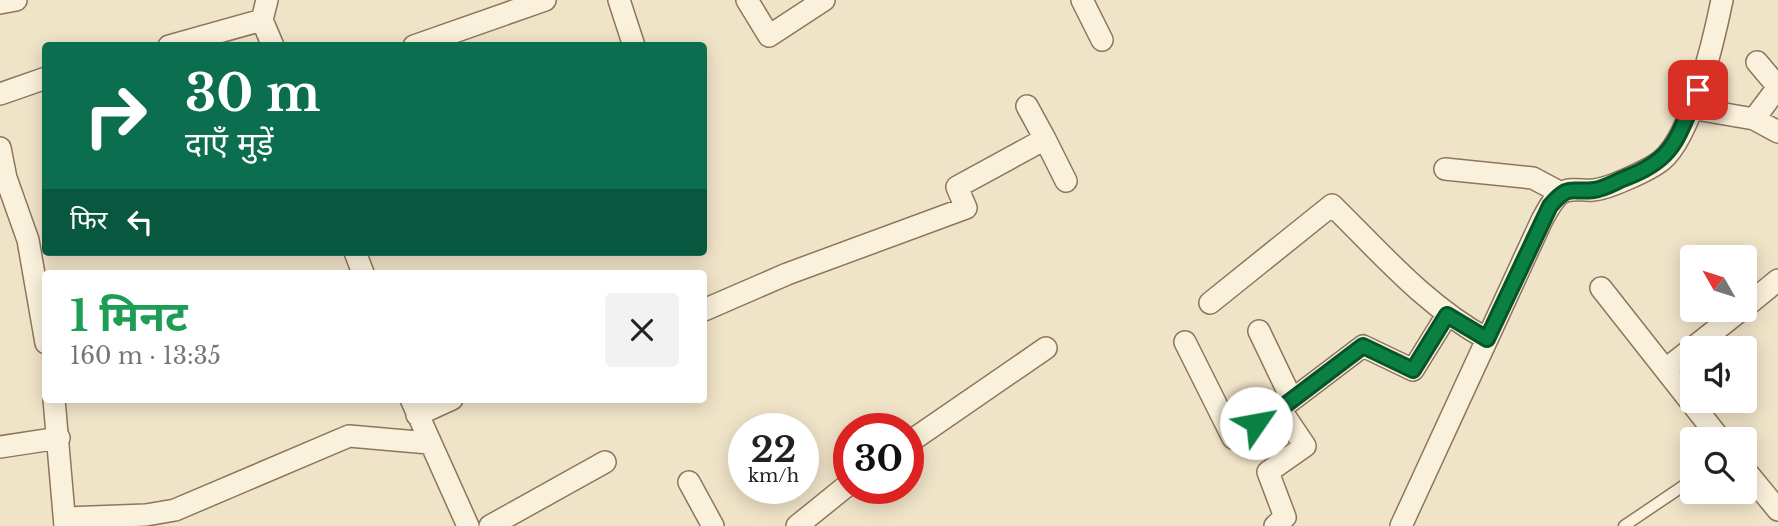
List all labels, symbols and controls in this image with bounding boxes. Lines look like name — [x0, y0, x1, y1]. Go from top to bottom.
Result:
pin — [1668, 60, 1728, 120]
text: 30 m — [185, 63, 320, 124]
icon: right — [70, 70, 161, 161]
icon: arrive — [1679, 71, 1717, 109]
text: दाएँ मुड़ें — [185, 124, 273, 164]
icon: left — [121, 203, 159, 241]
text: फिर — [70, 204, 107, 236]
north arrow — [1680, 245, 1757, 322]
map controls — [1680, 245, 1757, 504]
text: 1 मिनट — [70, 290, 188, 342]
button: close — [605, 293, 679, 367]
button: sound — [1680, 336, 1757, 413]
text: 160 m · 13:35 — [70, 342, 221, 370]
position arrow — [1219, 386, 1293, 460]
speed limit sign: 30 — [833, 413, 924, 504]
button: search — [1680, 427, 1757, 504]
text: 22 — [751, 428, 796, 471]
text: km/h — [748, 465, 799, 487]

